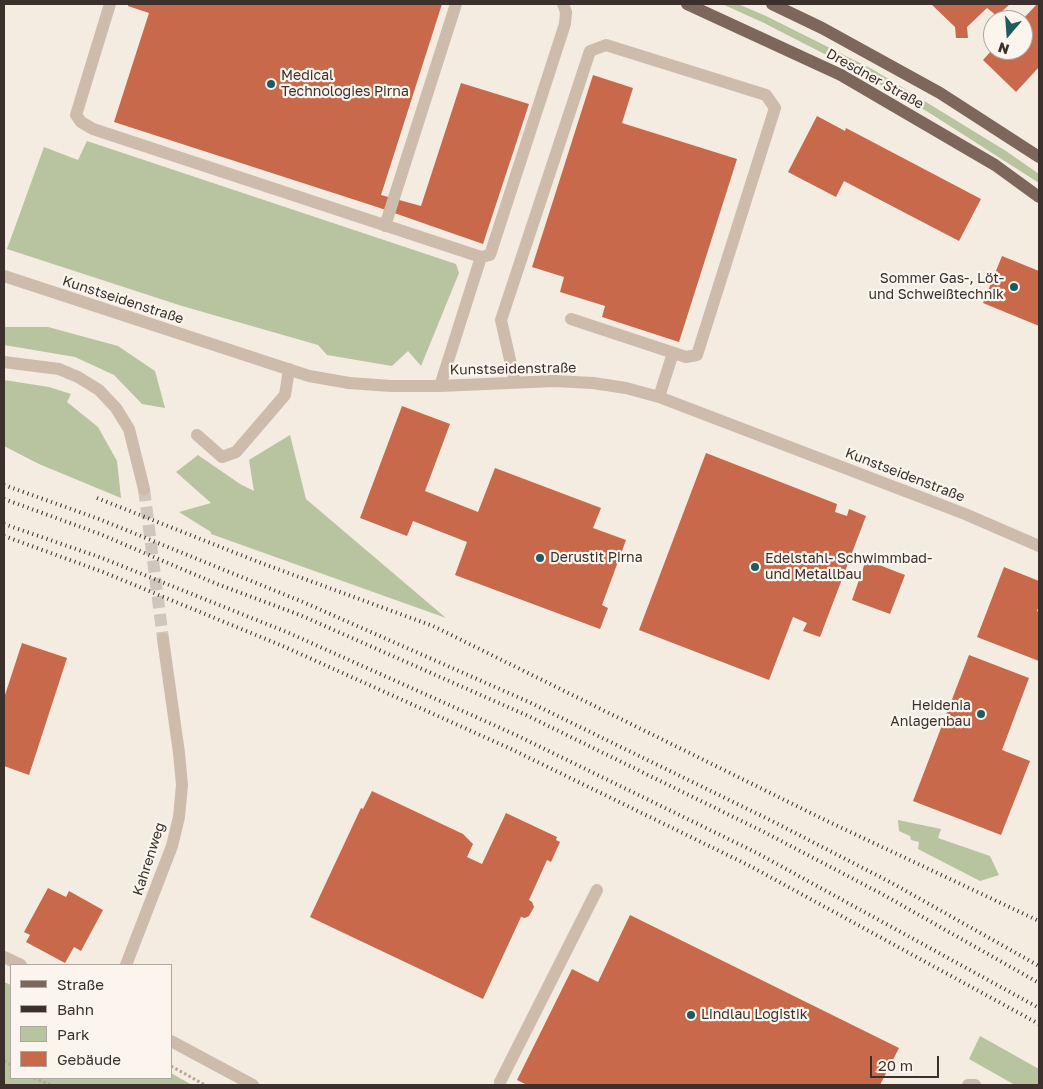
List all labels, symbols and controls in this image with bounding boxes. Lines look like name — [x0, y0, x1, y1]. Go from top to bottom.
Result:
north arrow — [983, 10, 1033, 60]
text: N — [996, 39, 1011, 59]
street label: Dresdner Straße — [823, 45, 927, 113]
place label: Medical Technologies Pirna — [281, 68, 409, 100]
marker: Medical Technologies Pirna — [265, 78, 277, 90]
place label: Sommer Gas-, Löt- und Schweißtechnik — [868, 271, 1004, 304]
street label: Kunstseidenstraße — [60, 272, 186, 328]
marker: Sommer Gas-, Löt- und Schweißtechnik — [1008, 281, 1020, 293]
street label: Kunstseidenstraße — [450, 359, 576, 379]
street label: Kunstseidenstraße — [843, 444, 967, 506]
place label: Derustit Pirna — [550, 550, 643, 566]
place label: Edelstahl- Schwimmbad- und Metallbau — [765, 551, 932, 584]
marker: Derustit Pirna — [534, 552, 546, 564]
marker: Edelstahl- Schwimmbad- und Metallbau — [749, 561, 761, 573]
place label: Heidenia Anlagenbau — [890, 698, 971, 730]
marker: Heidenia Anlagenbau — [975, 708, 987, 720]
street label: Kahrenweg — [129, 820, 169, 898]
legend — [10, 964, 172, 1079]
text: Straße — [57, 975, 104, 993]
text: Bahn — [57, 1000, 94, 1018]
place label: Lindlau Logistik — [701, 1007, 808, 1023]
marker: Lindlau Logistik — [685, 1009, 697, 1021]
text: Park — [57, 1025, 89, 1043]
scale bar — [873, 1046, 942, 1078]
text: Gebäude — [57, 1050, 121, 1068]
text: 20 m — [878, 1056, 913, 1074]

